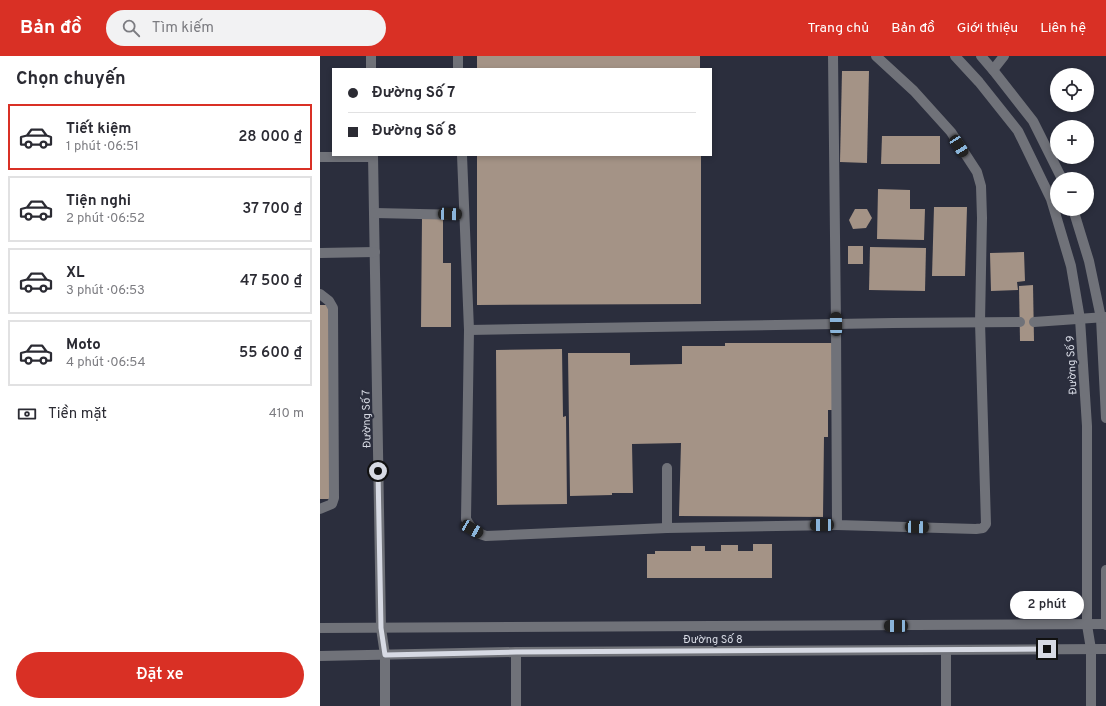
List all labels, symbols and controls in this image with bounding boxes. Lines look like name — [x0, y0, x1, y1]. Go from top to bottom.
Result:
search box — [106, 10, 386, 46]
text: Bản đồ — [20, 16, 82, 40]
icon: search — [120, 17, 142, 39]
text: Tìm kiếm — [152, 19, 214, 38]
text: Trang chủ — [807, 20, 869, 37]
text: Bản đồ — [891, 20, 935, 37]
text: Giới thiệu — [957, 20, 1018, 37]
text: Liên hệ — [1040, 20, 1086, 37]
text: Chọn chuyến — [16, 68, 126, 91]
map controls — [1050, 68, 1094, 216]
button: locate — [1050, 68, 1094, 112]
text: Đường Số 7 — [372, 84, 455, 103]
icon: car — [18, 119, 54, 155]
text: Tiết kiệm — [66, 120, 131, 139]
button: + — [1050, 120, 1094, 164]
text: Đường Số 8 — [372, 122, 457, 141]
text: 28 000 ₫ — [238, 128, 302, 147]
car — [947, 133, 971, 159]
text: 1 phút · 06:51 — [66, 139, 139, 155]
button: − — [1050, 172, 1094, 216]
icon: car — [18, 191, 54, 227]
text: Tiện nghi — [66, 192, 131, 211]
text: 37 700 ₫ — [242, 200, 302, 219]
car — [438, 208, 462, 220]
text: 2 phút · 06:52 — [66, 211, 145, 227]
icon: car — [18, 263, 54, 299]
text: XL — [66, 264, 84, 283]
text: 47 500 ₫ — [240, 272, 302, 291]
text: 3 phút · 06:53 — [66, 283, 145, 299]
car — [830, 312, 842, 336]
icon: car — [18, 335, 54, 371]
street label: Đường Số 9 — [1063, 335, 1081, 395]
text: Moto — [66, 336, 101, 355]
text: 55 600 ₫ — [239, 344, 302, 363]
text: 4 phút · 06:54 — [66, 355, 146, 371]
street label: Đường Số 7 — [359, 390, 375, 448]
icon: cash — [16, 403, 38, 425]
text: Tiền mặt — [48, 405, 107, 424]
text: 410 m — [269, 406, 304, 422]
route start — [369, 462, 387, 480]
car — [459, 518, 485, 540]
car — [810, 519, 834, 531]
car — [905, 521, 929, 533]
callout: 2 phút — [1010, 591, 1084, 619]
text: 2 phút — [1028, 597, 1066, 613]
car — [884, 620, 908, 632]
street label: Đường Số 8 — [683, 633, 743, 647]
route end — [1038, 640, 1056, 658]
button: Đặt xe — [16, 652, 304, 698]

